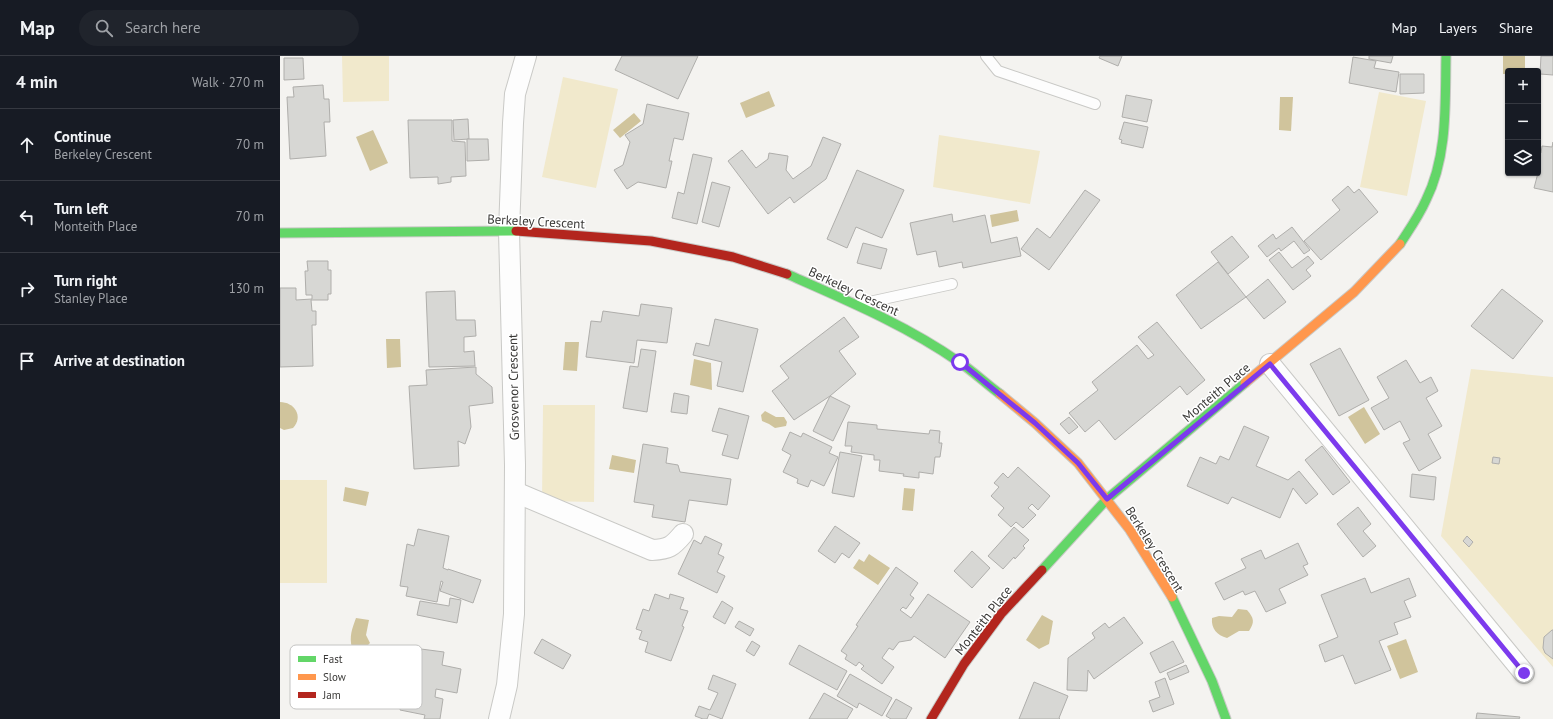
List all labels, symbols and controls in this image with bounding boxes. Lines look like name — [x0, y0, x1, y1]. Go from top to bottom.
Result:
search box — [79, 10, 359, 46]
text: Map — [20, 16, 55, 40]
icon: search — [93, 17, 115, 39]
text: Search here — [125, 18, 201, 37]
text: Map — [1391, 19, 1417, 37]
text: Layers — [1439, 19, 1477, 37]
text: Share — [1499, 19, 1533, 37]
map controls — [1505, 68, 1541, 176]
button: + — [1505, 68, 1541, 104]
text: 4 min — [16, 71, 57, 93]
text: Walk · 270 m — [192, 74, 264, 91]
button: − — [1505, 104, 1541, 140]
text: Continue — [54, 127, 111, 146]
icon: ahead — [16, 134, 38, 156]
text: 70 m — [236, 136, 264, 153]
button: layers — [1505, 140, 1541, 176]
text: Berkeley Crescent — [54, 146, 152, 163]
text: Turn left — [54, 199, 108, 218]
icon: left — [16, 206, 38, 228]
text: 70 m — [236, 208, 264, 225]
street label: Berkeley Crescent — [487, 210, 586, 233]
text: Monteith Place — [54, 218, 137, 235]
street label: Berkeley Crescent — [806, 263, 902, 320]
text: Turn right — [54, 271, 117, 290]
icon: right — [16, 278, 38, 300]
text: 130 m — [229, 280, 264, 297]
text: Stanley Place — [54, 290, 128, 307]
street label: Grosvenor Crescent — [504, 333, 523, 441]
icon: arrive — [16, 350, 38, 372]
text: Arrive at destination — [54, 351, 185, 370]
route start — [951, 353, 969, 371]
street label: Monteith Place — [1179, 359, 1254, 426]
street label: Berkeley Crescent — [1121, 503, 1188, 596]
street label: Monteith Place — [951, 582, 1016, 658]
legend — [290, 645, 422, 709]
text: Fast — [323, 652, 343, 666]
route end — [1515, 664, 1533, 682]
text: Slow — [323, 670, 346, 684]
text: Jam — [322, 688, 341, 702]

